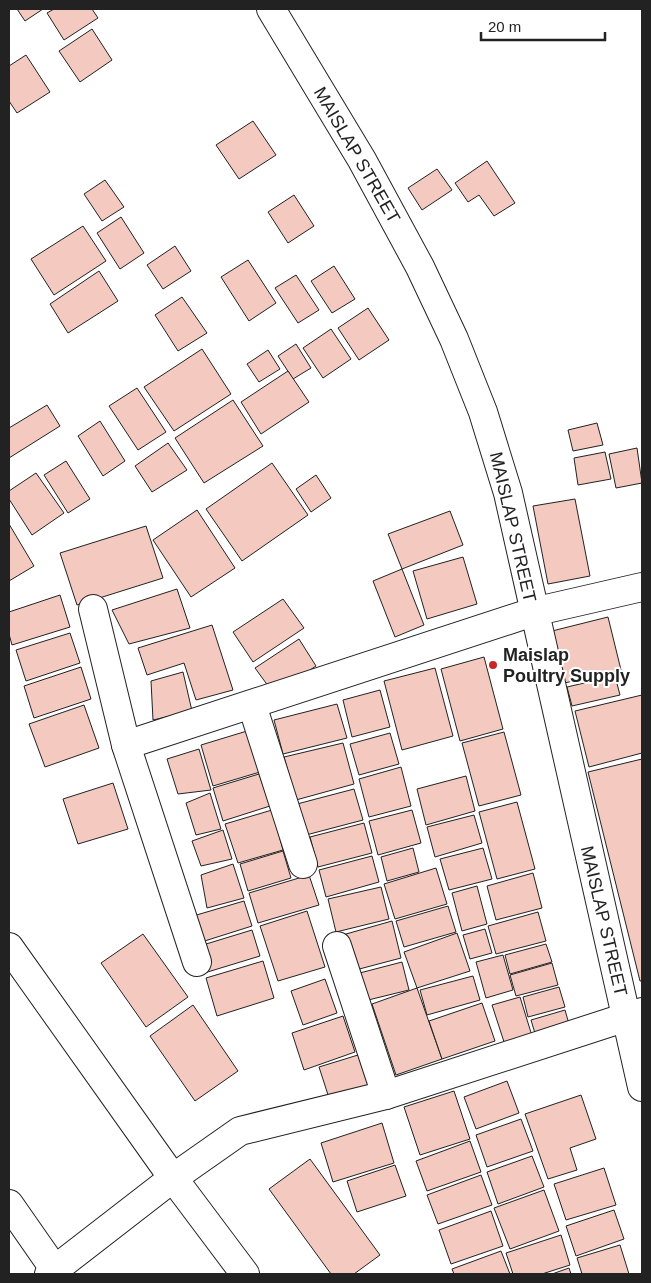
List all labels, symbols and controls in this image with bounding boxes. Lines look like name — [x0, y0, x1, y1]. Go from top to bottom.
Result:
scale bar — [481, 10, 605, 42]
text: 20 m — [488, 18, 521, 35]
street label: MAISLAP STREET — [310, 83, 404, 227]
street label: MAISLAP STREET — [486, 450, 540, 604]
place label: Maislap Poultry Supply — [503, 645, 630, 686]
marker: Maislap Poultry Supply — [487, 659, 499, 671]
street label: MAISLAP STREET — [577, 844, 631, 998]

